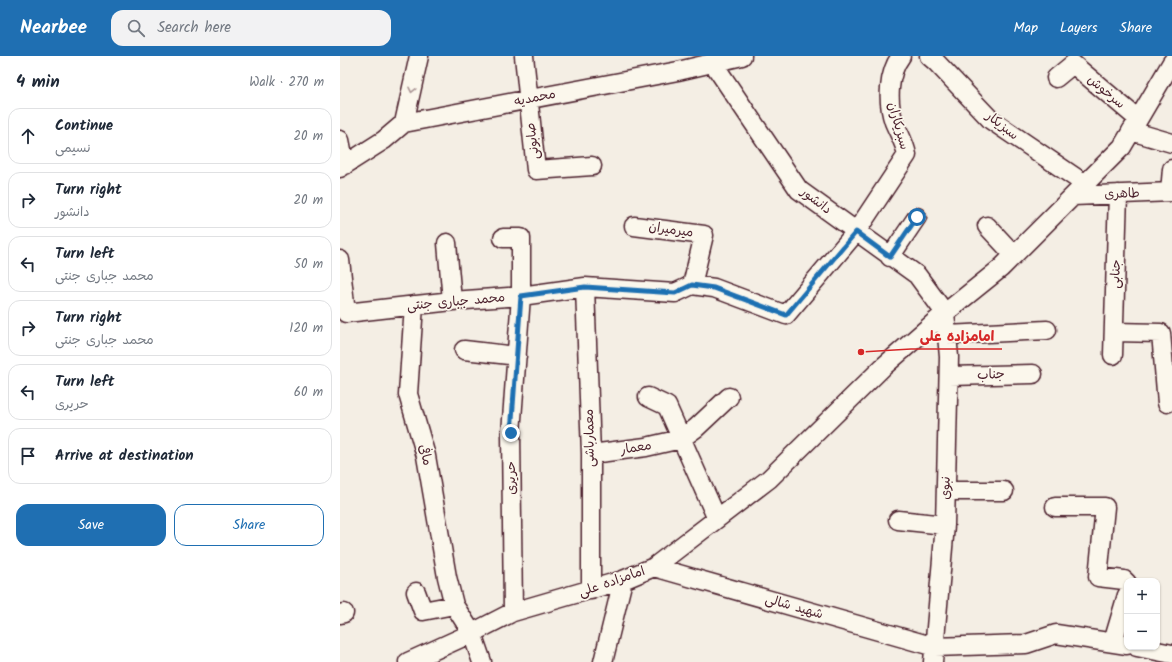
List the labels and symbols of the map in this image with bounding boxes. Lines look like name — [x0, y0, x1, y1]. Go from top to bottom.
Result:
street label: سرخوش — [1082, 70, 1130, 114]
street label: محمدیه — [512, 84, 558, 112]
one-way arrow — [408, 86, 416, 93]
street label: سبزیکاران — [881, 100, 915, 152]
street label: سبزیکار — [980, 106, 1023, 146]
street label: صابونی — [520, 121, 546, 161]
street label: دانشور — [795, 181, 836, 220]
street label: طاهری — [1104, 183, 1140, 205]
route start — [908, 208, 926, 226]
street label: میرمیران — [647, 216, 695, 244]
street label: جنابی — [1105, 259, 1127, 289]
street label: محمد جباری جنتی — [406, 287, 506, 317]
callout: امامزاده علی — [911, 323, 1002, 349]
text: امامزاده علی — [920, 326, 995, 348]
street label: جناب — [977, 364, 1005, 386]
street label: معمارباشی — [579, 409, 601, 467]
route end — [502, 424, 520, 442]
street label: معمار — [618, 435, 653, 461]
street label: مافی — [412, 442, 438, 468]
street label: حریری — [501, 461, 522, 495]
street label: نبوی — [935, 476, 957, 500]
street label: امامزاده علی — [576, 561, 648, 603]
street label: شهید شالی — [763, 589, 825, 625]

